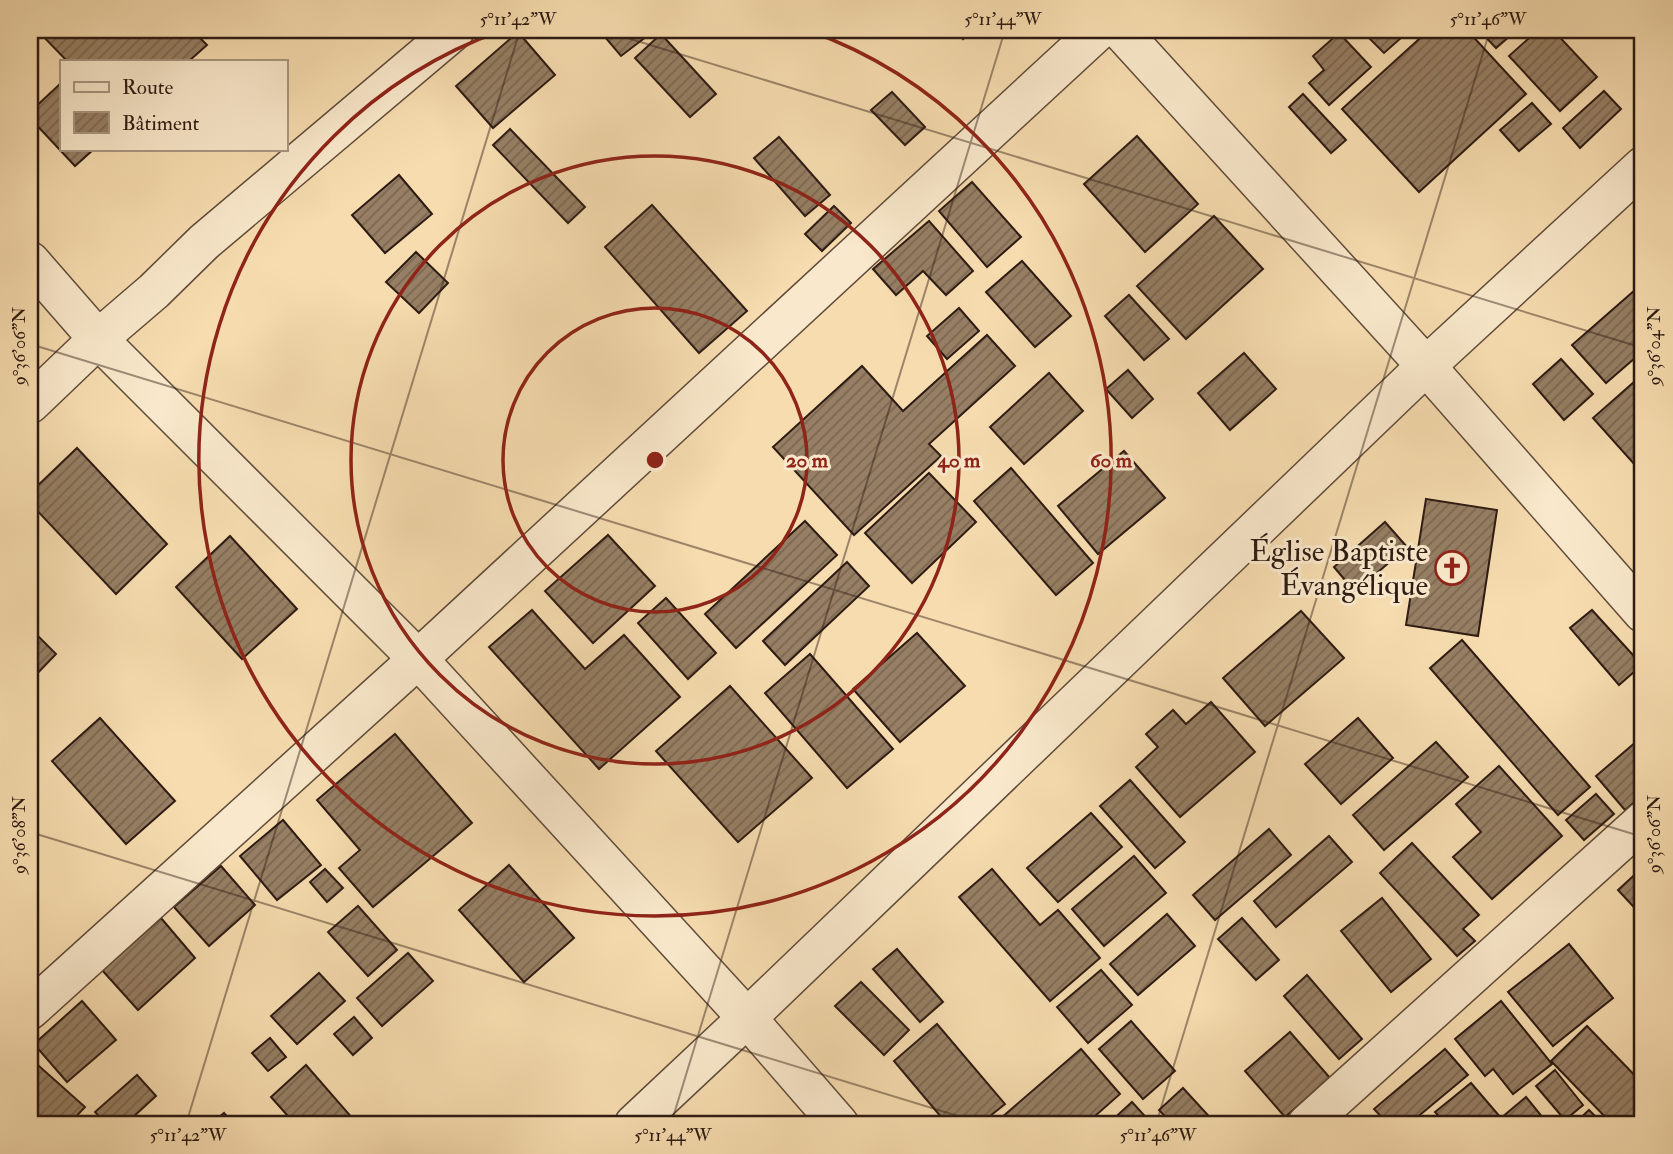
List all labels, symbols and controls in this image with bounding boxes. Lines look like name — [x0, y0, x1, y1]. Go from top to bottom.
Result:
text: 5°11'42"W — [480, 8, 557, 31]
text: 5°11'44"W — [964, 8, 1042, 31]
text: 5°11'46"W — [1450, 8, 1527, 31]
legend — [60, 60, 287, 150]
text: Route — [122, 74, 174, 101]
text: Bâtiment — [122, 110, 199, 137]
text: 9°36'04"N — [1643, 306, 1666, 388]
text: 9°36'06"N — [8, 307, 31, 387]
text: 20 m — [786, 447, 829, 474]
text: 40 m — [937, 447, 981, 474]
text: 60 m — [1090, 447, 1133, 474]
centre of rings — [643, 448, 667, 472]
place label: Église Baptiste Évangélique — [1249, 532, 1428, 604]
church icon: Église Baptiste Évangélique — [1433, 549, 1471, 587]
text: 9°36'06"N — [1643, 795, 1666, 875]
text: 9°36'08"N — [8, 796, 31, 876]
text: 5°11'42"W — [150, 1124, 227, 1147]
text: 5°11'44"W — [634, 1124, 712, 1147]
text: 5°11'46"W — [1120, 1124, 1197, 1147]

